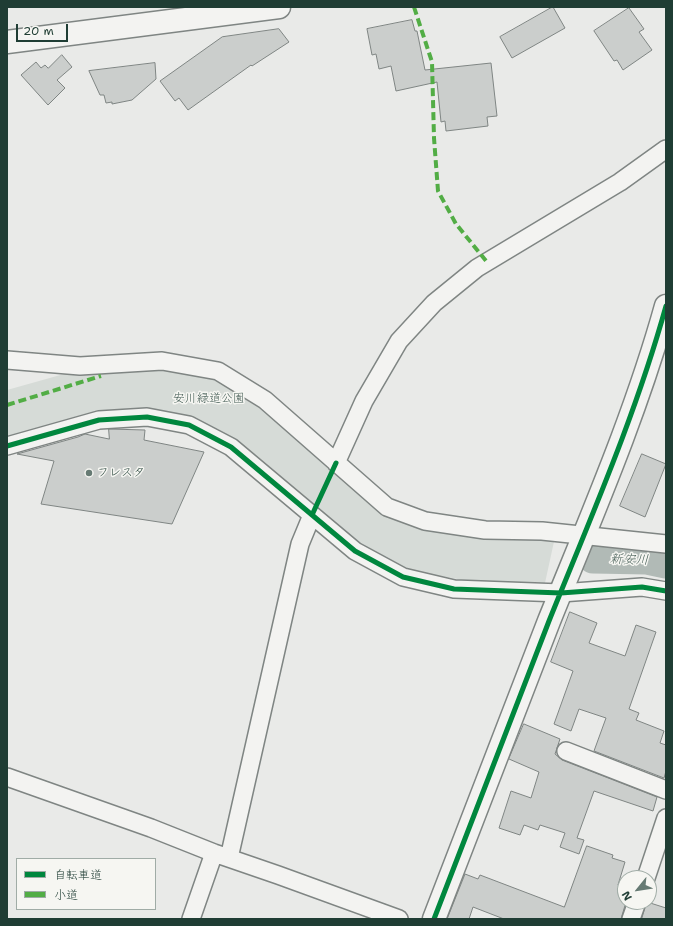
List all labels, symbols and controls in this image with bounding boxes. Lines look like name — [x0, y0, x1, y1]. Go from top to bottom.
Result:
scale bar — [18, 16, 70, 42]
text: 20 m — [23, 23, 54, 39]
park label: 安川緑道公園 — [173, 392, 245, 406]
place label: フレスタ — [97, 466, 145, 480]
marker: フレスタ — [84, 468, 94, 478]
water label: 新安川 — [609, 552, 649, 568]
legend — [16, 858, 156, 910]
text: 自転車道 — [54, 867, 102, 883]
north arrow — [617, 870, 657, 910]
text: 小道 — [54, 887, 78, 903]
text: N — [618, 888, 636, 903]

